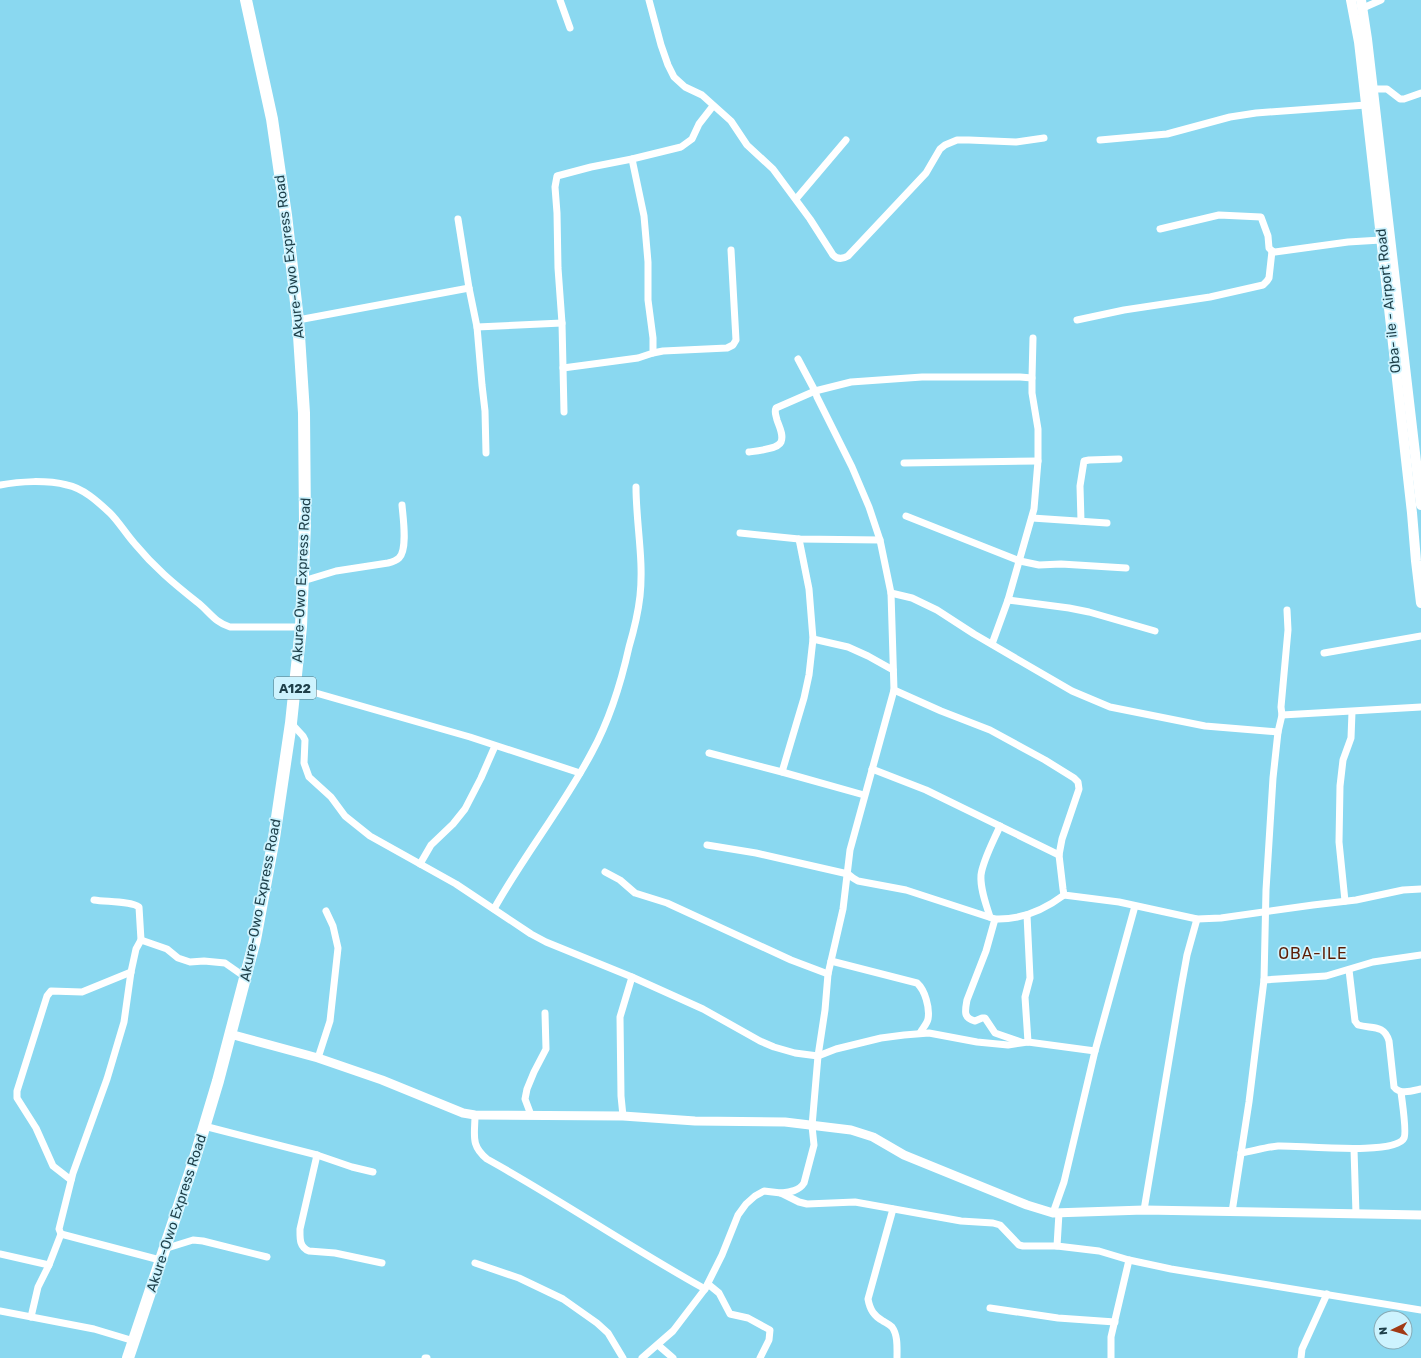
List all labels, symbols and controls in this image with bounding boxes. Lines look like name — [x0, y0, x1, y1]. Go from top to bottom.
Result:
street label: Akure-Owo Express Road — [271, 174, 308, 340]
street label: Oba- ile - Airport Road — [1372, 228, 1405, 374]
street label: Akure-Owo Express Road — [289, 497, 314, 663]
road number: A122 — [274, 677, 316, 699]
street label: Akure-Owo Express Road — [236, 817, 285, 983]
district label: OBA-ILE — [1278, 944, 1348, 963]
street label: Akure-Owo Express Road — [143, 1132, 210, 1294]
north arrow — [1373, 1310, 1413, 1350]
text: N — [1377, 1326, 1390, 1335]

